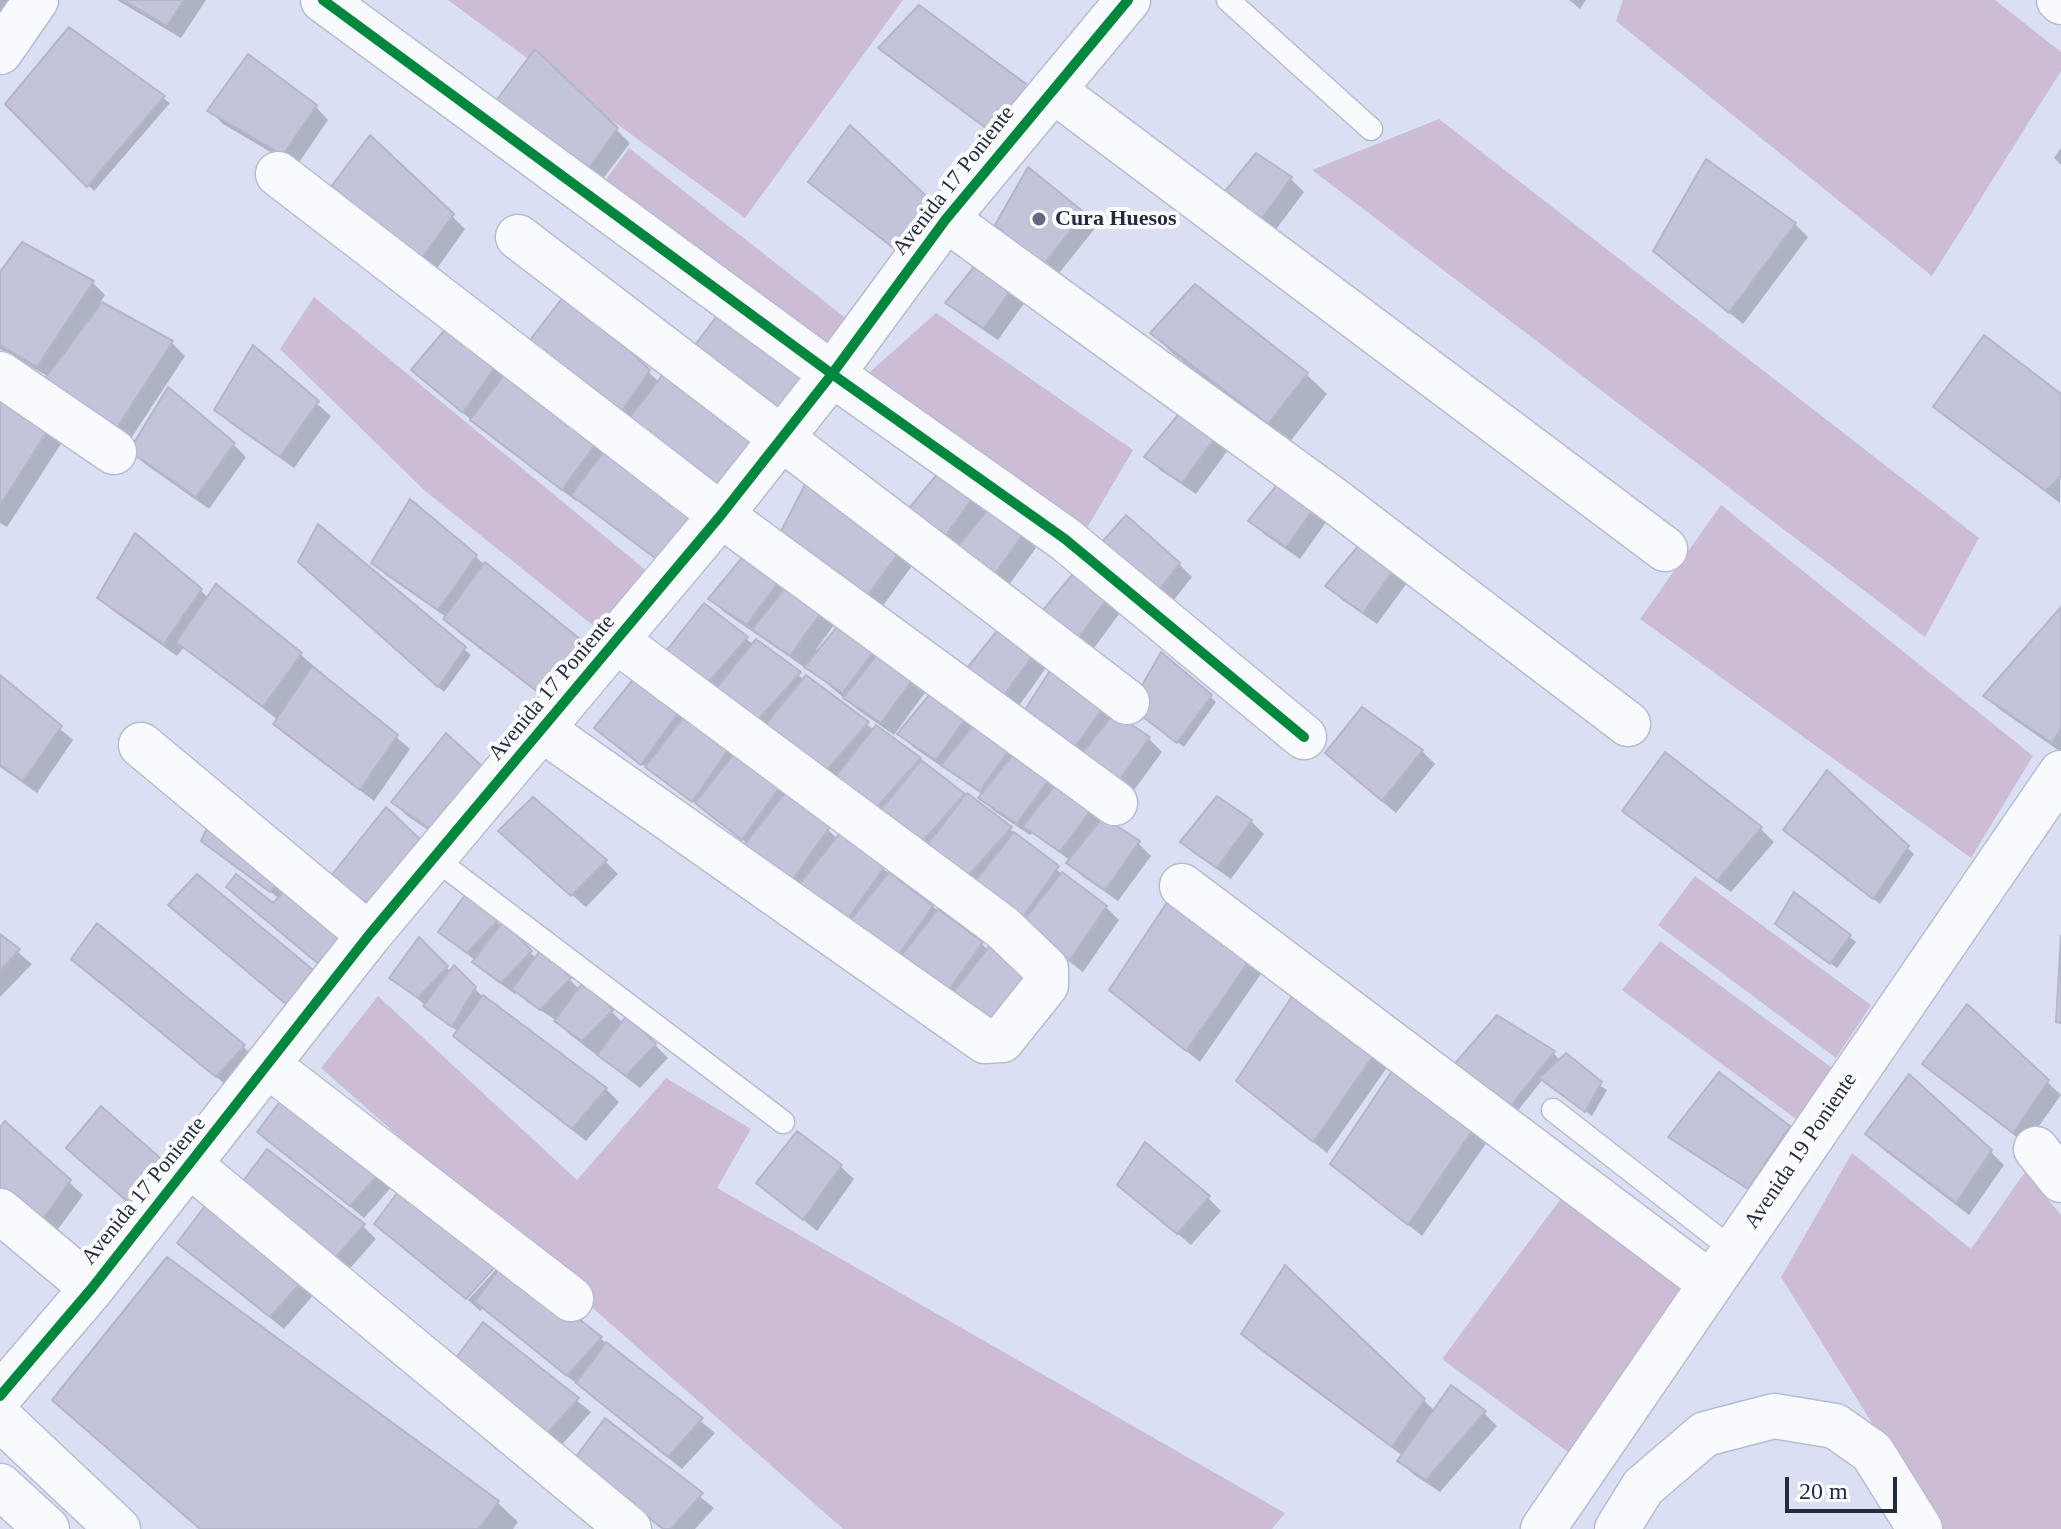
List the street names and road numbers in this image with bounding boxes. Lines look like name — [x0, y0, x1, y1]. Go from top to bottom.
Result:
street label: Avenida 17 Poniente — [887, 101, 1021, 261]
street label: Avenida 17 Poniente — [483, 609, 621, 767]
street label: Avenida 19 Poniente — [1739, 1068, 1863, 1234]
street label: Avenida 17 Poniente — [76, 1112, 212, 1270]

